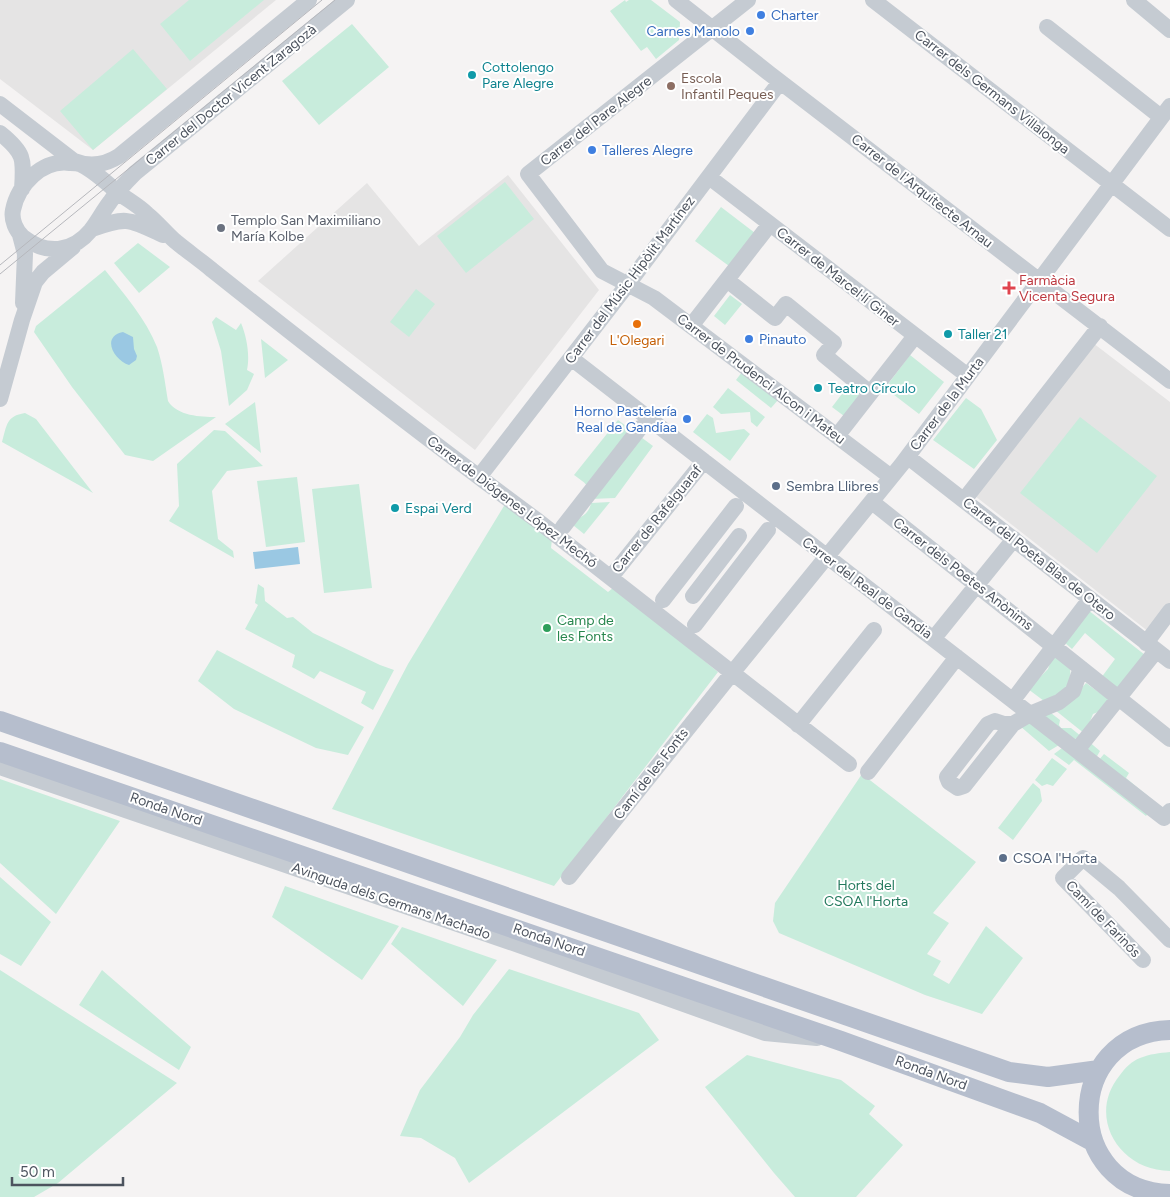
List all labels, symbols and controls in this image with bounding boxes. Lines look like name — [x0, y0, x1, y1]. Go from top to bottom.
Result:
place label: Charter — [771, 7, 819, 24]
marker: Charter — [755, 9, 767, 21]
street label: Carrer del Doctor Vicent Zaragozà — [142, 21, 320, 169]
place label: Carnes Manolo — [646, 23, 740, 40]
marker: Carnes Manolo — [744, 25, 756, 37]
street label: Carrer dels Germans Villalonga — [911, 26, 1073, 158]
place label: Cottolengo Pare Alegre — [482, 59, 554, 92]
marker: Cottolengo Pare Alegre — [466, 69, 478, 81]
place label: Escola Infantil Peques — [681, 70, 773, 103]
street label: Carrer del Pare Alegre — [537, 72, 655, 170]
marker: Escola Infantil Peques — [665, 80, 677, 92]
street label: Carrer de l'Arquitecte Arnau — [848, 130, 996, 252]
place label: Talleres Alegre — [602, 142, 693, 159]
marker: Talleres Alegre — [586, 144, 598, 156]
street label: Carrer del Músic Hipòlit Martínez — [561, 193, 699, 367]
place label: Templo San Maximiliano María Kolbe — [231, 212, 381, 245]
marker: Templo San Maximiliano María Kolbe — [215, 222, 227, 234]
street label: Carrer de Marcel·lí Giner — [773, 224, 903, 330]
place label: Farmàcia Vicenta Segura — [1019, 272, 1115, 305]
marker: Farmàcia Vicenta Segura — [1003, 282, 1015, 294]
street label: Carrer de Prudenci Alcon i Mateu — [674, 310, 848, 448]
marker: L'Olegari — [631, 318, 643, 330]
place label: Taller 21 — [958, 326, 1008, 343]
marker: Taller 21 — [942, 328, 954, 340]
place label: Pinauto — [759, 331, 807, 348]
place label: L'Olegari — [609, 332, 665, 349]
marker: Pinauto — [743, 333, 755, 345]
street label: Carrer de la Murta — [906, 354, 988, 454]
place label: Teatro Círculo — [828, 380, 916, 397]
marker: Teatro Círculo — [812, 382, 824, 394]
place label: Horno Pastelería Real de Gandíaa — [574, 403, 677, 436]
marker: Horno Pastelería Real de Gandíaa — [681, 413, 693, 425]
street label: Carrer de Diógenes López Mechó — [424, 432, 600, 572]
street label: Carrer de Rafelguaraf — [608, 461, 706, 576]
place label: Sembra Llibres — [786, 478, 878, 495]
marker: Sembra Llibres — [770, 480, 782, 492]
street label: Carrer del Poeta Blas de Otero — [959, 494, 1119, 624]
place label: Espai Verd — [405, 500, 472, 517]
marker: Espai Verd — [389, 502, 401, 514]
street label: Carrer dels Poetes Anònims — [890, 514, 1036, 634]
street label: Carrer del Real de Gandia — [799, 534, 935, 642]
place label: Camp de les Fonts — [557, 612, 614, 645]
marker: Camp de les Fonts — [541, 622, 553, 634]
street label: Camí de les Fonts — [610, 725, 692, 823]
street label: Ronda Nord — [128, 789, 204, 829]
place label: CSOA l'Horta — [1013, 850, 1097, 867]
marker: CSOA l'Horta — [997, 852, 1009, 864]
street label: Avinguda dels Germans Machado — [289, 859, 493, 943]
park label: Horts del CSOA l'Horta — [824, 877, 908, 910]
street label: Camí de Farinós — [1062, 877, 1144, 961]
street label: Ronda Nord — [511, 920, 587, 960]
street label: Ronda Nord — [893, 1052, 969, 1094]
scale bar — [12, 1154, 124, 1186]
text: 50 m — [20, 1163, 55, 1181]

